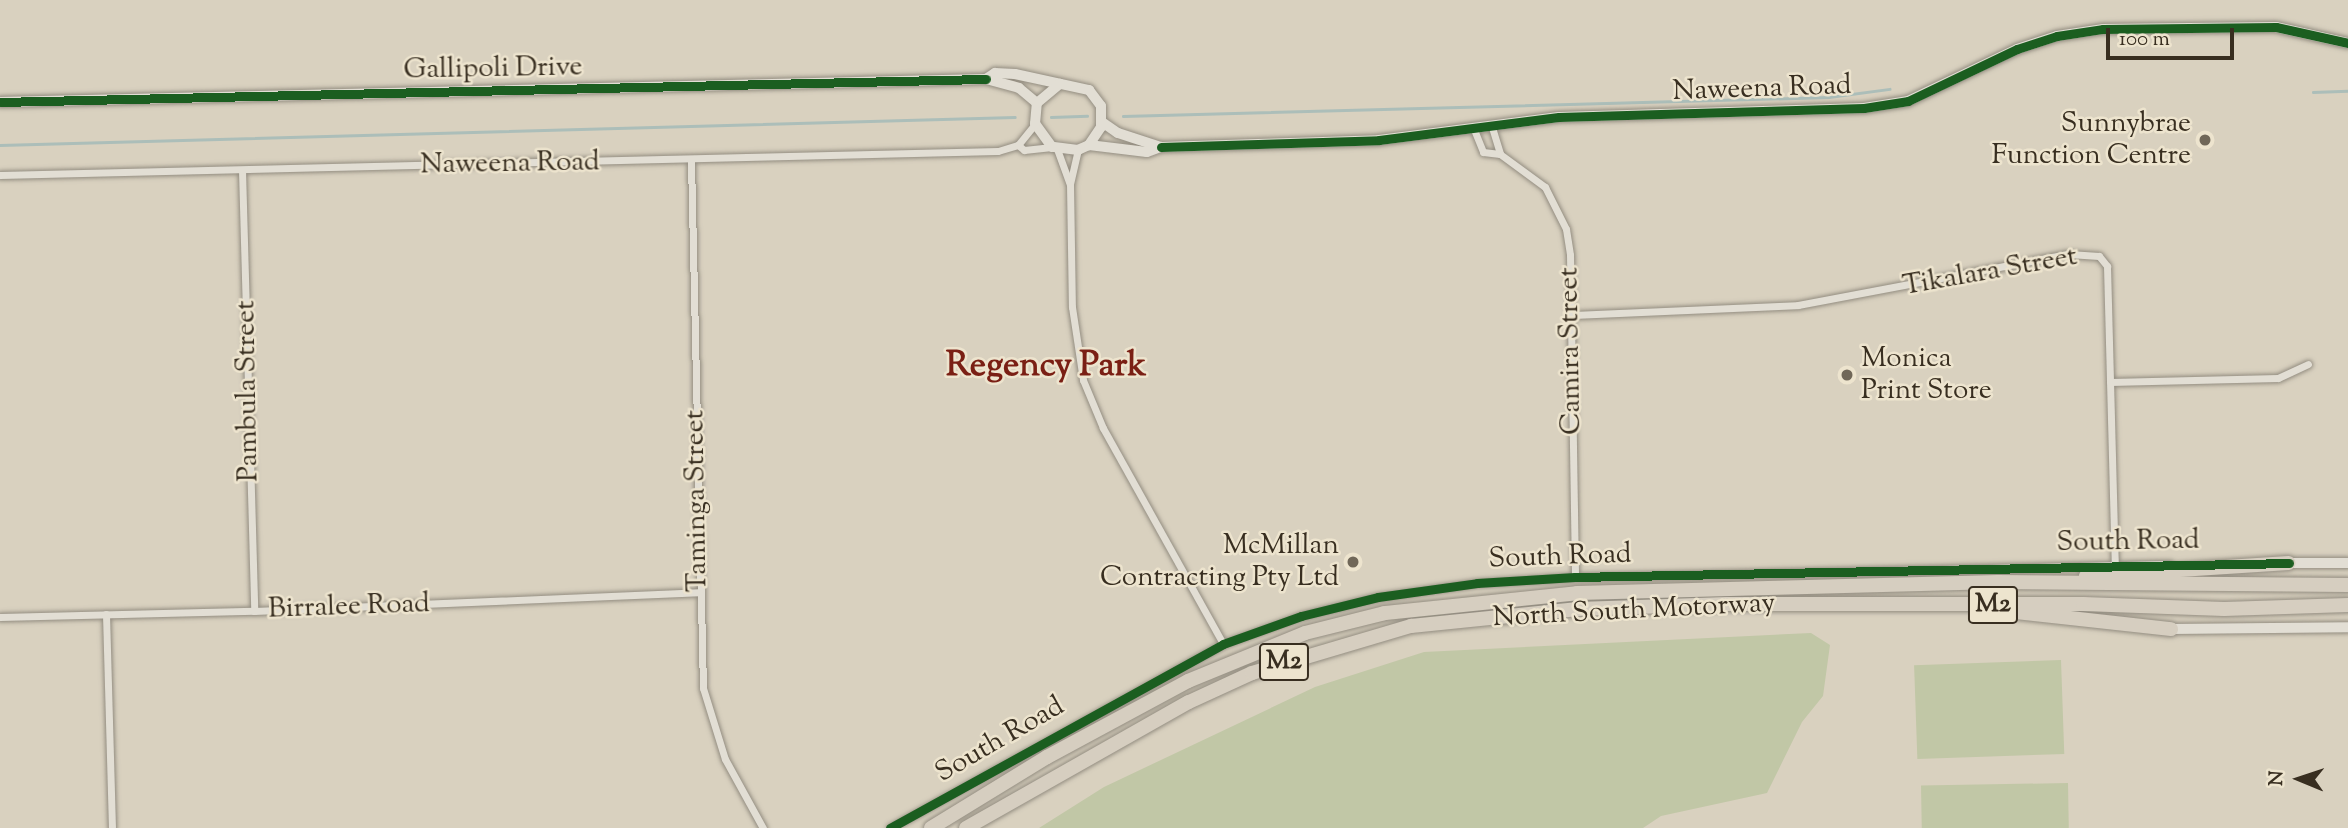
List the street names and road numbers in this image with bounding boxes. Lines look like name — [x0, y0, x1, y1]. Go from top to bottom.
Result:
street label: Gallipoli Drive — [403, 51, 583, 87]
street label: Naweena Road — [1672, 69, 1852, 109]
street label: Naweena Road — [420, 146, 600, 182]
street label: Tikalara Street — [1900, 240, 2080, 304]
street label: Camira Street — [1553, 267, 1589, 435]
street label: Pambula Street — [230, 300, 266, 482]
street label: Taminga Street — [679, 410, 715, 592]
street label: South Road — [2056, 524, 2200, 560]
street label: South Road — [1488, 538, 1632, 576]
road number: M2 — [1967, 582, 2019, 628]
street label: Birralee Road — [268, 587, 430, 627]
street label: North South Motorway — [1492, 587, 1776, 635]
road number: M2 — [1258, 640, 1310, 684]
street label: South Road — [930, 690, 1070, 790]

